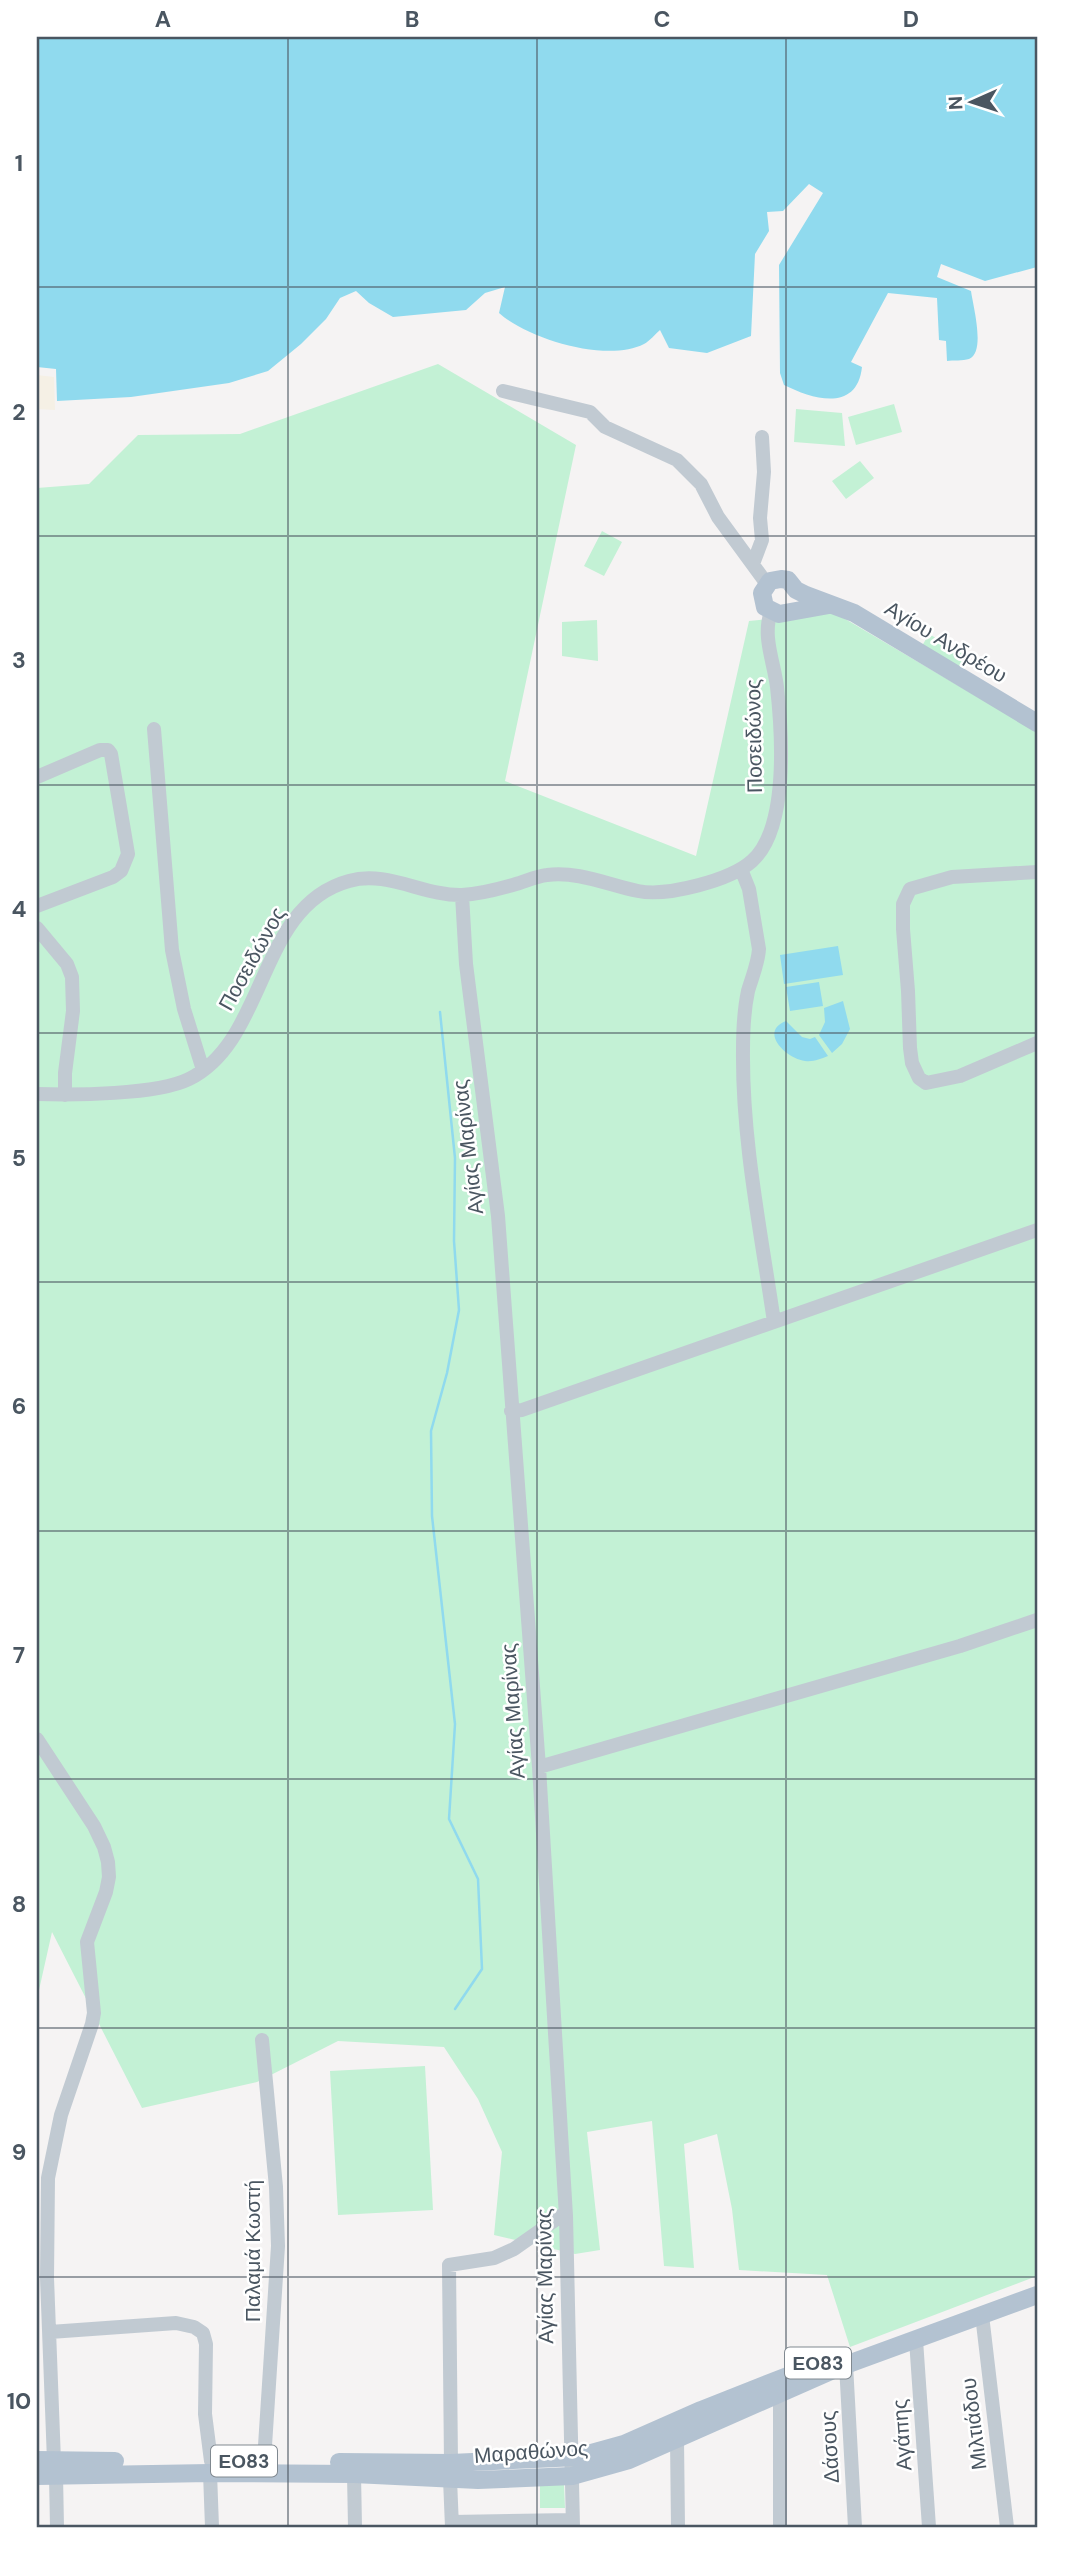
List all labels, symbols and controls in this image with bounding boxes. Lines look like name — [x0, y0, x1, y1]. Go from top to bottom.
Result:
text: A — [155, 4, 171, 34]
text: B — [405, 4, 419, 34]
text: C — [654, 4, 670, 34]
text: D — [903, 4, 919, 34]
north arrow — [937, 66, 1007, 136]
text: N — [943, 95, 968, 110]
text: 1 — [15, 148, 23, 178]
text: 2 — [12, 397, 26, 427]
street label: Αγίου Ανδρέου — [880, 595, 1012, 689]
text: 3 — [12, 645, 26, 675]
street label: Ποσειδώνος — [739, 679, 769, 793]
text: 4 — [12, 894, 27, 924]
street label: Ποσειδώνος — [212, 902, 292, 1016]
street label: Αγίας Μαρίνας — [446, 1078, 490, 1216]
text: 5 — [12, 1143, 26, 1173]
text: 6 — [12, 1391, 26, 1421]
text: 7 — [13, 1640, 25, 1670]
street label: Αγίας Μαρίνας — [494, 1642, 532, 1780]
text: 8 — [12, 1889, 26, 1919]
text: 9 — [12, 2137, 26, 2167]
street label: Παλαμά Κωστή — [239, 2180, 267, 2322]
street label: Αγίας Μαρίνας — [530, 2208, 560, 2344]
road number: ΕΟ83 — [785, 2348, 851, 2378]
street label: Μιλτιάδου — [954, 2376, 994, 2472]
text: 10 — [7, 2386, 31, 2416]
street label: Αγάπης — [886, 2398, 918, 2472]
street label: Δάσους — [814, 2410, 846, 2484]
street label: Μαραθώνος — [473, 2434, 589, 2470]
road number: ΕΟ83 — [211, 2446, 277, 2476]

